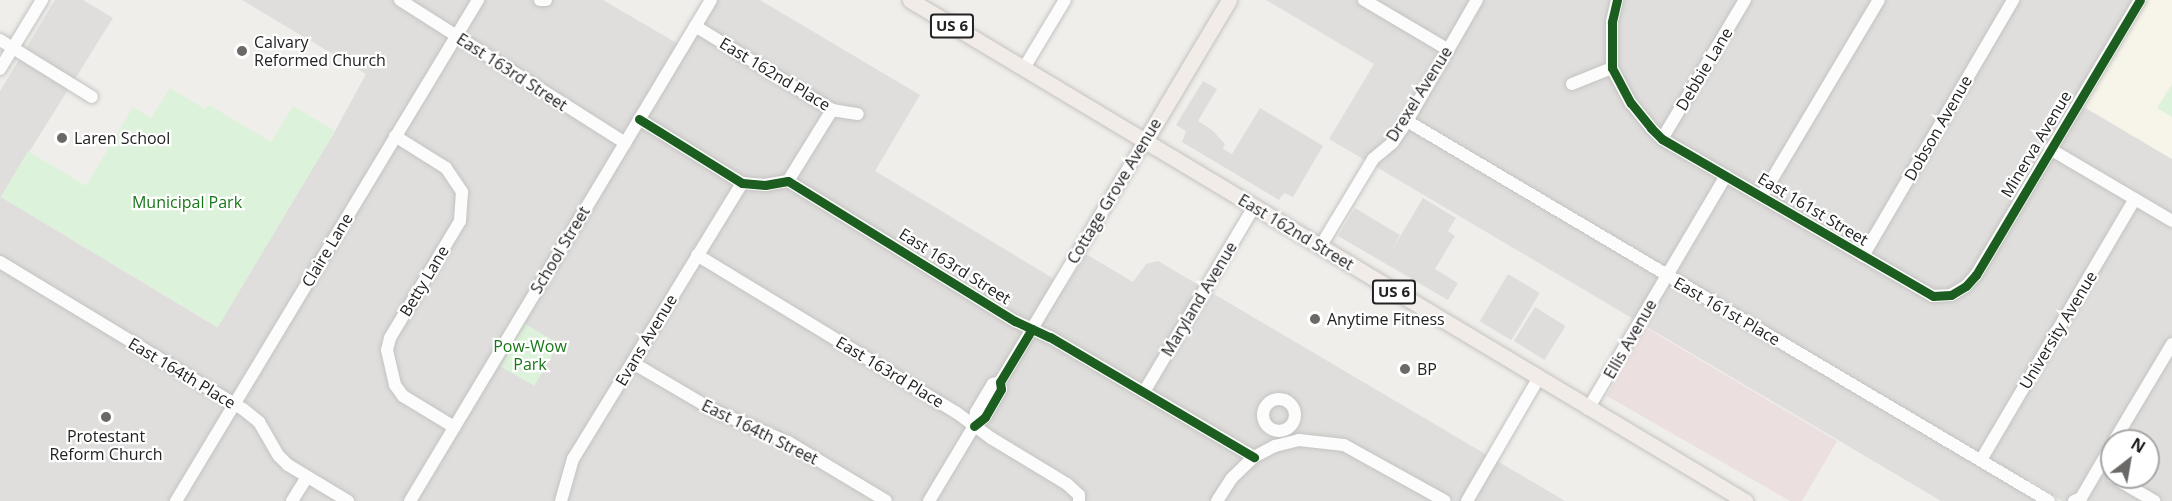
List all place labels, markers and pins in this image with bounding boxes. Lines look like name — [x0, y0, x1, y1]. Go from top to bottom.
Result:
place label: Calvary Reformed Church — [254, 32, 386, 70]
marker: Calvary Reformed Church — [235, 44, 249, 58]
place label: Laren School — [74, 128, 170, 148]
marker: Laren School — [55, 131, 69, 145]
place label: Anytime Fitness — [1327, 309, 1445, 329]
marker: Anytime Fitness — [1308, 312, 1322, 326]
place label: BP — [1417, 359, 1437, 379]
marker: BP — [1398, 362, 1412, 376]
marker: Protestant Reform Church — [99, 410, 113, 424]
place label: Protestant Reform Church — [49, 426, 163, 464]

